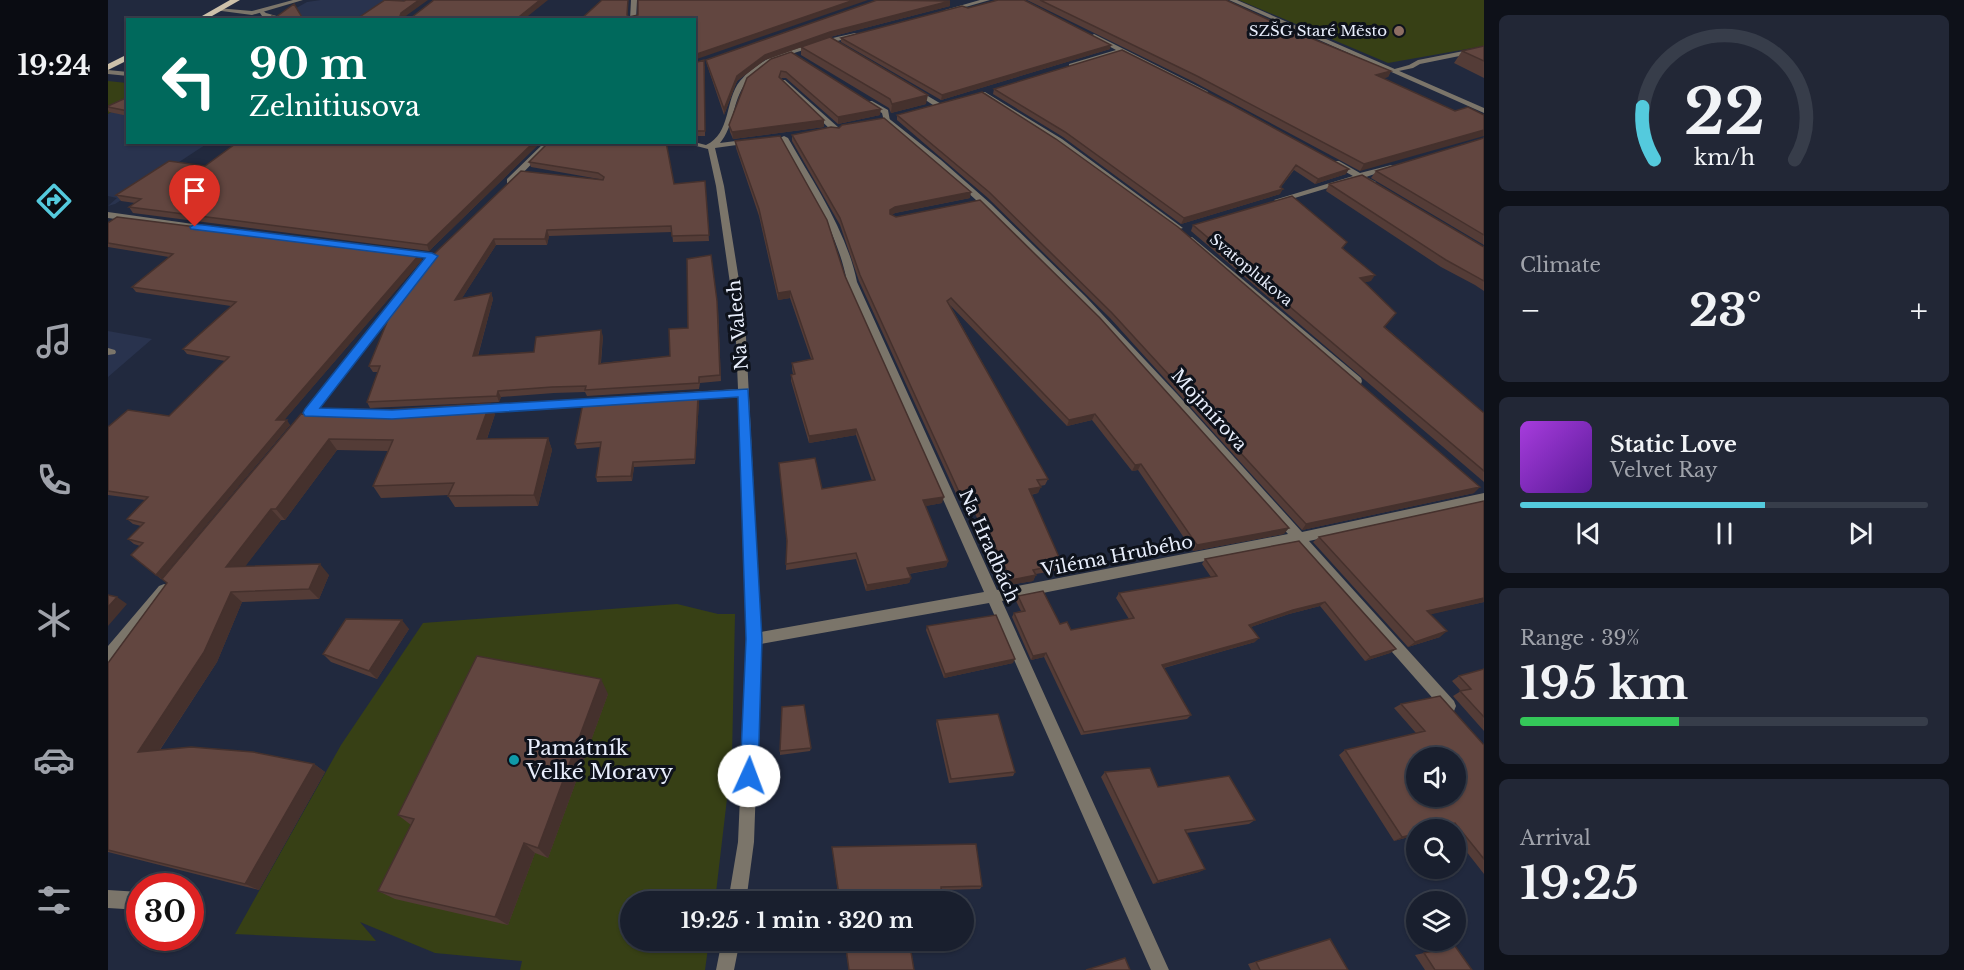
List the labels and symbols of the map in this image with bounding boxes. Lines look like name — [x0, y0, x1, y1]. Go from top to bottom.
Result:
place label: SZŠG Staré Město — [1249, 21, 1387, 40]
marker: SZŠG Staré Město — [1392, 24, 1406, 38]
pin — [169, 165, 220, 227]
street label: Svatoplukova — [1206, 229, 1297, 310]
street label: Na Valech — [723, 279, 753, 371]
street label: Mojmírova — [1167, 365, 1251, 455]
street label: Na Hradbách — [954, 486, 1024, 606]
street label: Viléma Hrubého — [1038, 531, 1195, 582]
place label: Památník Velké Moravy — [525, 735, 674, 785]
position arrow — [717, 744, 781, 808]
marker: Památník Velké Moravy — [507, 753, 521, 767]
speed limit sign: 30 — [126, 873, 204, 951]

